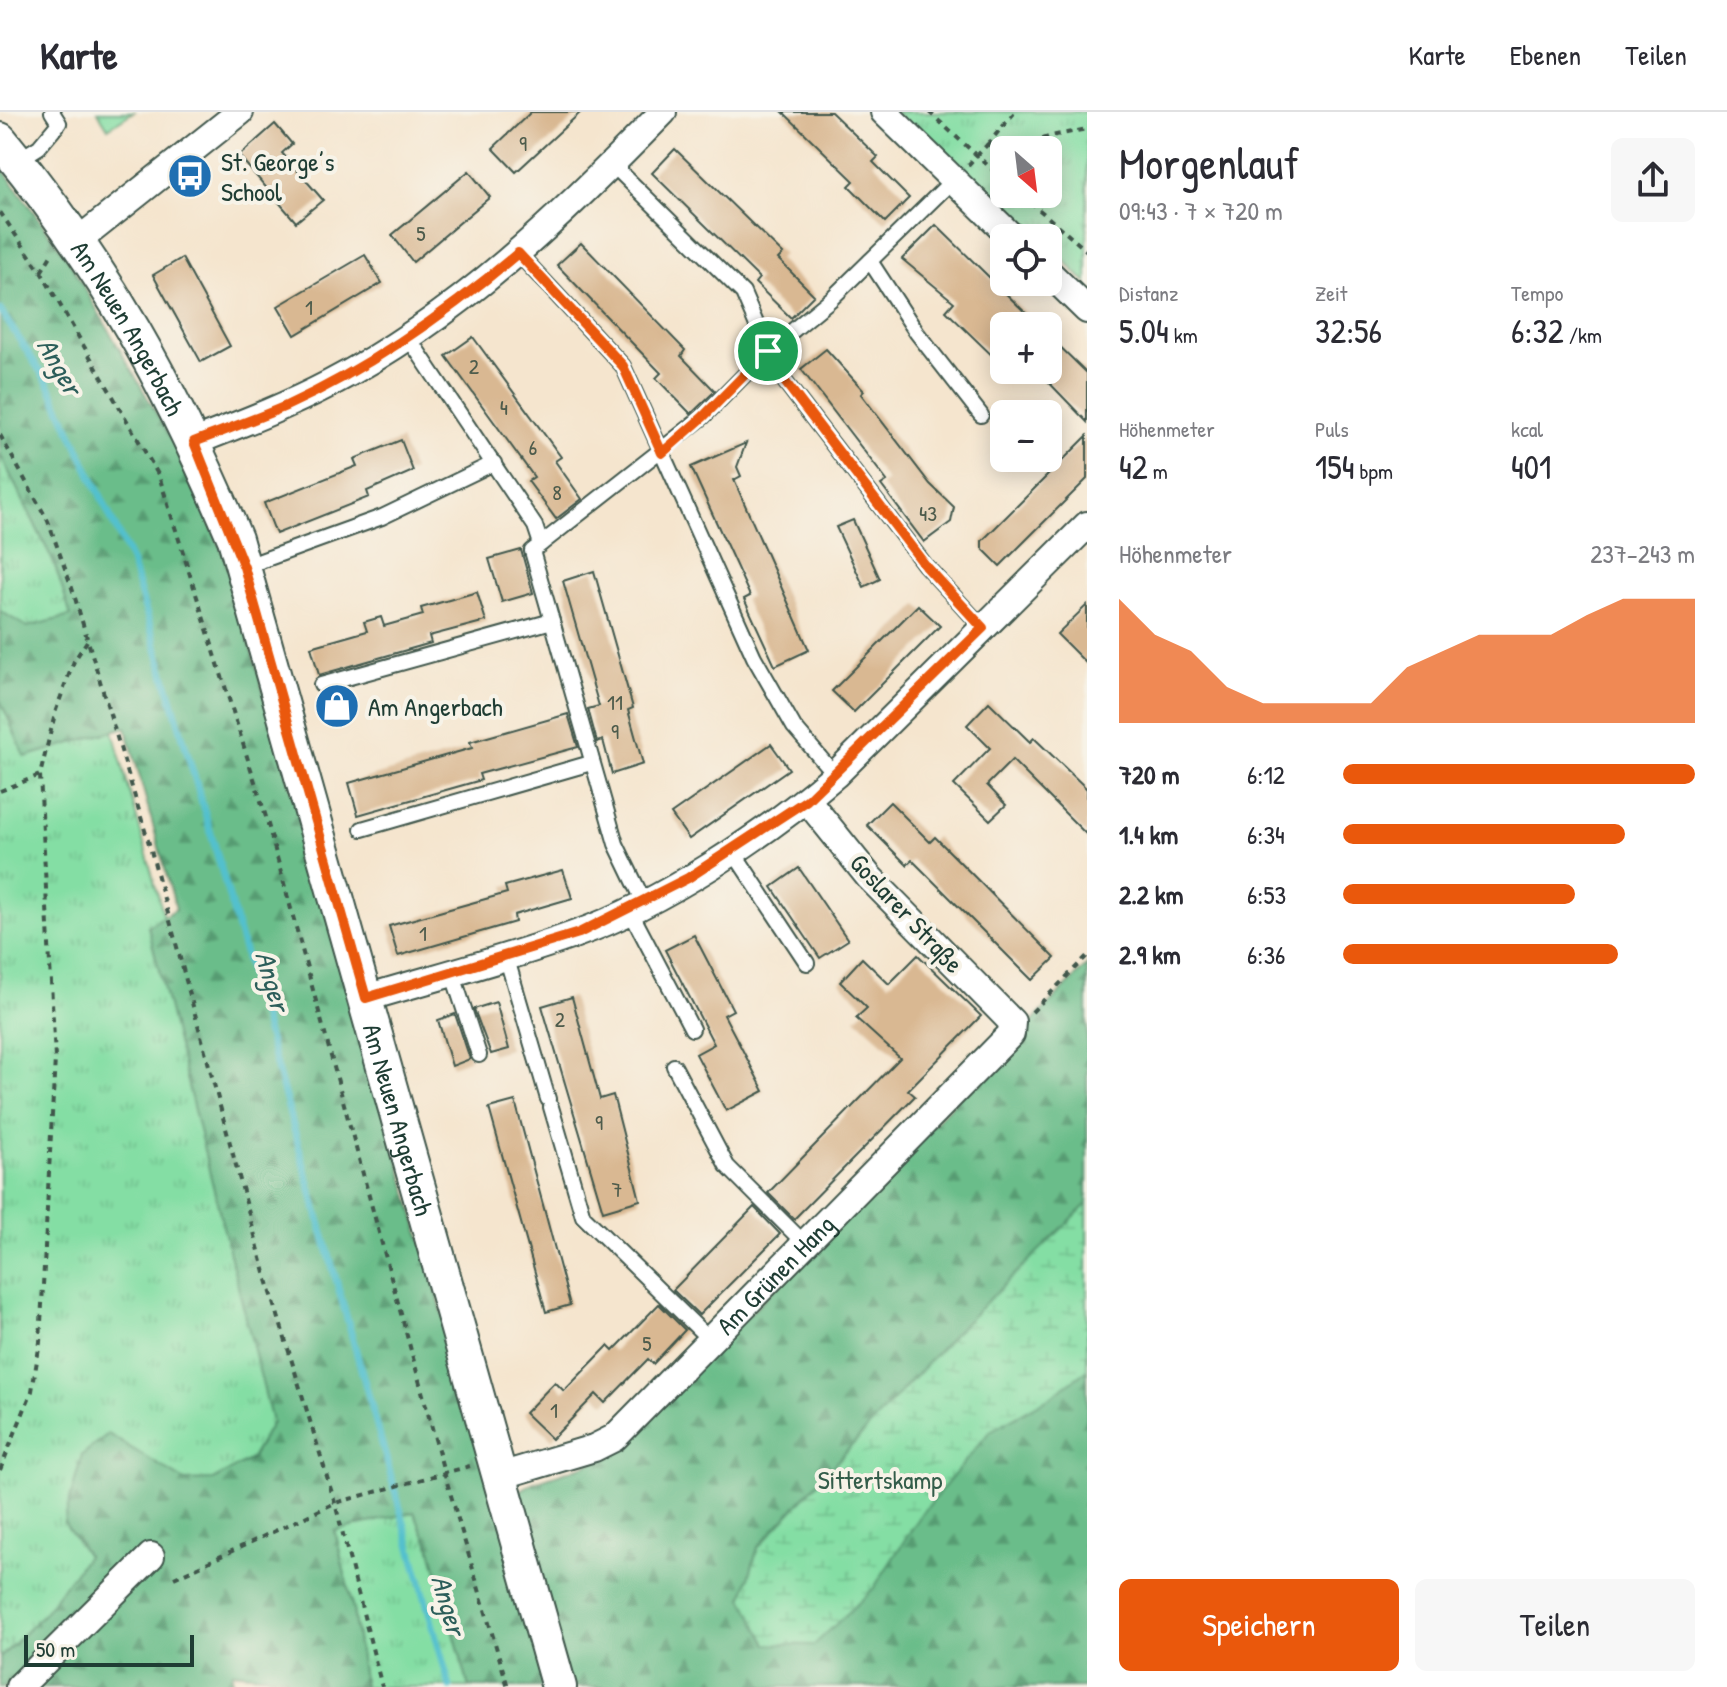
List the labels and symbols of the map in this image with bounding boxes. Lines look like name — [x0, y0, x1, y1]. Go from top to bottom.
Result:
house number: 9 — [519, 128, 527, 158]
north arrow — [990, 136, 1062, 208]
place label: St. George’s School — [221, 144, 334, 209]
bus stop icon: St. George’s School — [166, 152, 214, 200]
house number: 5 — [416, 218, 426, 248]
street label: Am Neuen Angerbach — [64, 233, 193, 421]
house number: 1 — [305, 292, 313, 322]
pin — [734, 317, 802, 385]
water label: Anger — [28, 330, 93, 405]
house number: 2 — [469, 351, 480, 381]
house number: 4 — [500, 392, 508, 422]
house number: 6 — [529, 432, 538, 462]
house number: 8 — [552, 477, 562, 507]
house number: 43 — [919, 498, 937, 528]
shop icon: Am Angerbach — [313, 682, 361, 730]
house number: 11 — [607, 687, 623, 717]
place label: Am Angerbach — [368, 689, 503, 724]
house number: 9 — [611, 716, 619, 746]
street label: Goslarer Straße — [843, 846, 971, 980]
house number: 1 — [419, 918, 427, 948]
water label: Anger — [246, 947, 301, 1019]
house number: 2 — [555, 1004, 566, 1034]
street label: Am Neuen Angerbach — [355, 1020, 442, 1219]
house number: 9 — [595, 1107, 603, 1137]
house number: 7 — [612, 1174, 622, 1204]
street label: Am Grünen Hang — [708, 1207, 842, 1342]
house number: 5 — [642, 1328, 652, 1358]
house number: 1 — [550, 1395, 558, 1425]
park label: Sittertskamp — [818, 1462, 942, 1497]
water label: Anger — [422, 1571, 477, 1643]
scale bar — [24, 1631, 194, 1667]

